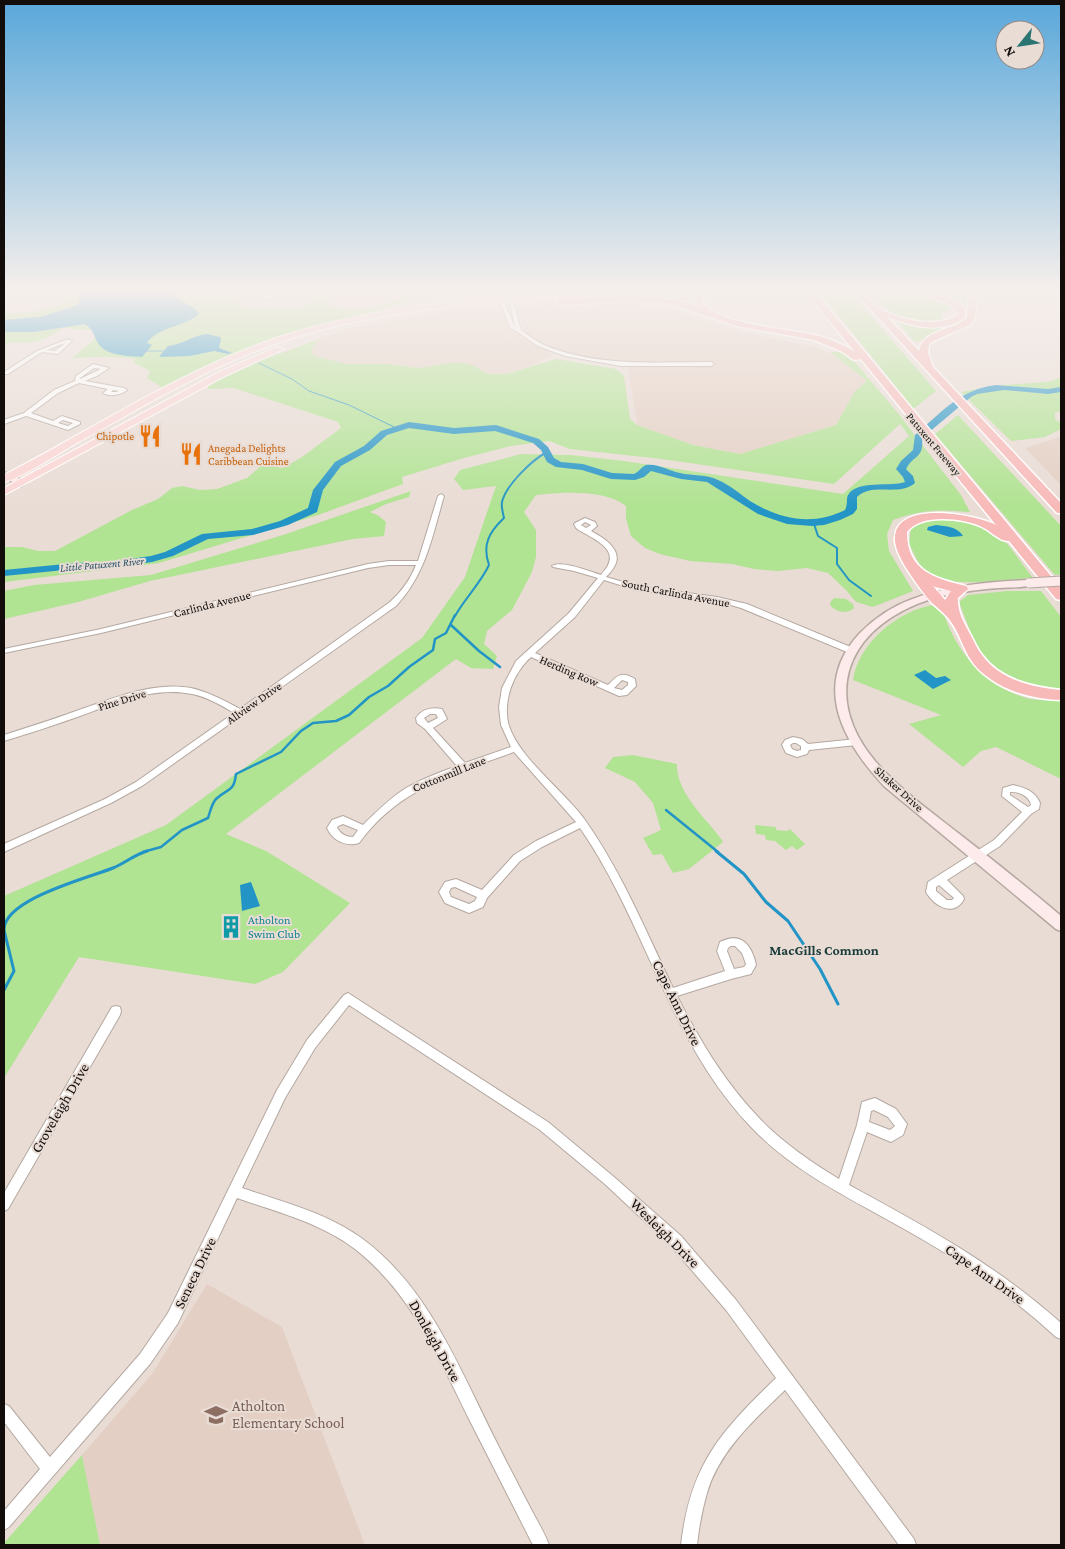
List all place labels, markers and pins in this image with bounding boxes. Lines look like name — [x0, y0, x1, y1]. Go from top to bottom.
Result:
restaurant icon: Chipotle — [137, 423, 163, 449]
place label: Chipotle — [96, 430, 134, 443]
restaurant icon: Anegada Delights Caribbean Cuisine — [178, 441, 204, 467]
place label: Anegada Delights Caribbean Cuisine — [208, 442, 289, 467]
place label: Atholton Swim Club — [248, 913, 300, 941]
building icon: Atholton Swim Club — [218, 914, 244, 940]
place label: Atholton Elementary School — [232, 1398, 344, 1432]
school or university icon: Atholton Elementary School — [203, 1402, 229, 1428]

